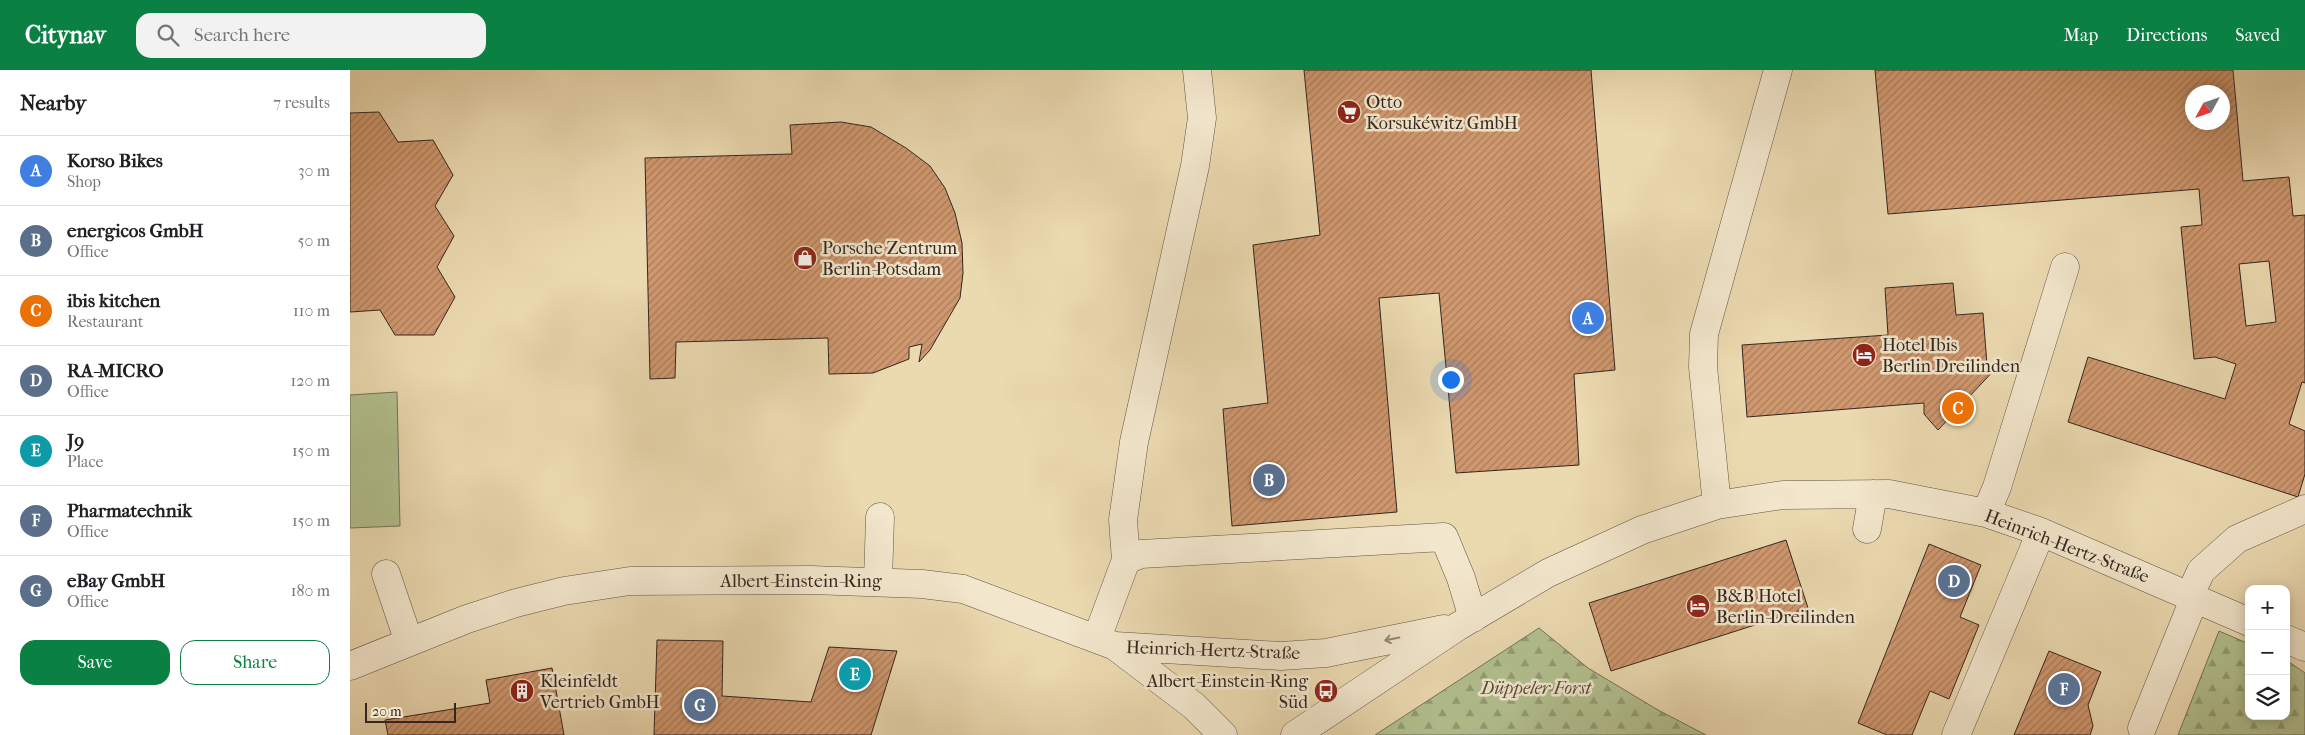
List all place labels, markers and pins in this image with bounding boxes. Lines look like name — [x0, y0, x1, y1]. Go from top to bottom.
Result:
place label: Otto Korsukéwitz GmbH — [1366, 92, 1518, 134]
supermarket icon: Otto Korsukéwitz GmbH — [1336, 99, 1362, 125]
place label: Porsche Zentrum Berlin-Potsdam — [822, 238, 957, 280]
shop icon: Porsche Zentrum Berlin-Potsdam — [792, 245, 818, 271]
pin: A — [1572, 299, 1604, 337]
place label: Hotel Ibis Berlin Dreilinden — [1882, 335, 2021, 377]
hotel icon: Hotel Ibis Berlin Dreilinden — [1851, 342, 1877, 368]
pin: C — [1942, 389, 1974, 427]
pin: B — [1253, 461, 1285, 499]
pin: D — [1938, 562, 1970, 600]
place label: B&B Hotel Berlin-Dreilinden — [1716, 586, 1855, 628]
hotel icon: B&B Hotel Berlin-Dreilinden — [1685, 593, 1711, 619]
pin: E — [839, 655, 871, 693]
pin: F — [2048, 670, 2080, 708]
place label: Kleinfeldt Vertrieb GmbH — [539, 671, 660, 713]
place label: Albert-Einstein-Ring Süd — [1146, 671, 1308, 713]
building icon: Kleinfeldt Vertrieb GmbH — [509, 678, 535, 704]
bus stop icon: Albert-Einstein-Ring Süd — [1313, 678, 1339, 704]
pin: G — [684, 686, 716, 724]

